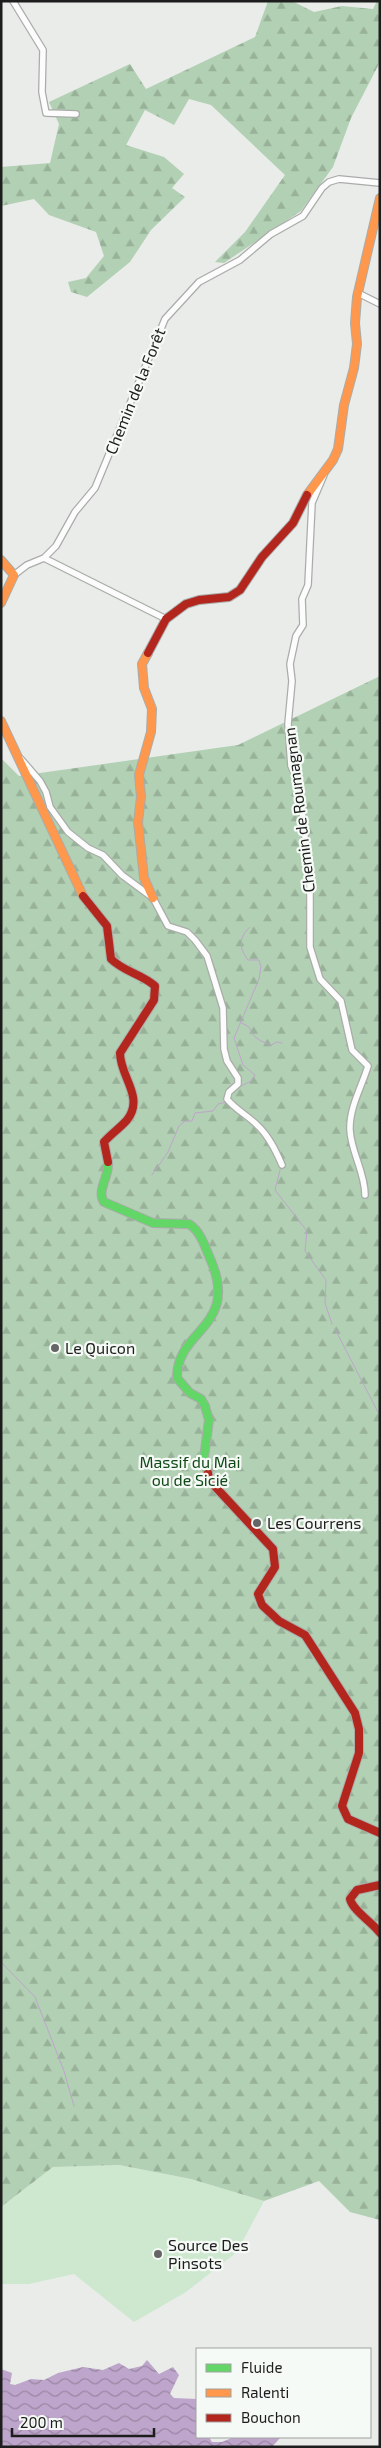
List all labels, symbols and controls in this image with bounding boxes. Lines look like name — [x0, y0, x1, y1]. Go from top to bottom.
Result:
street label: Chemin de la Forêt — [101, 325, 169, 457]
street label: Chemin de Roumagnan — [279, 726, 318, 894]
place label: Le Quicon — [65, 1338, 135, 1358]
marker: Le Quicon — [49, 1342, 61, 1354]
park label: Massif du Mai ou de Sicié — [139, 1452, 241, 1489]
place label: Les Courrens — [267, 1513, 361, 1532]
marker: Les Courrens — [251, 1517, 263, 1529]
place label: Source Des Pinsots — [168, 2235, 249, 2272]
marker: Source Des Pinsots — [152, 2248, 164, 2260]
legend — [196, 2348, 371, 2438]
text: Fluide — [241, 2358, 282, 2376]
text: Ralenti — [241, 2383, 289, 2401]
scale bar — [12, 2406, 155, 2438]
text: Bouchon — [241, 2408, 301, 2426]
text: 200 m — [20, 2413, 63, 2431]

